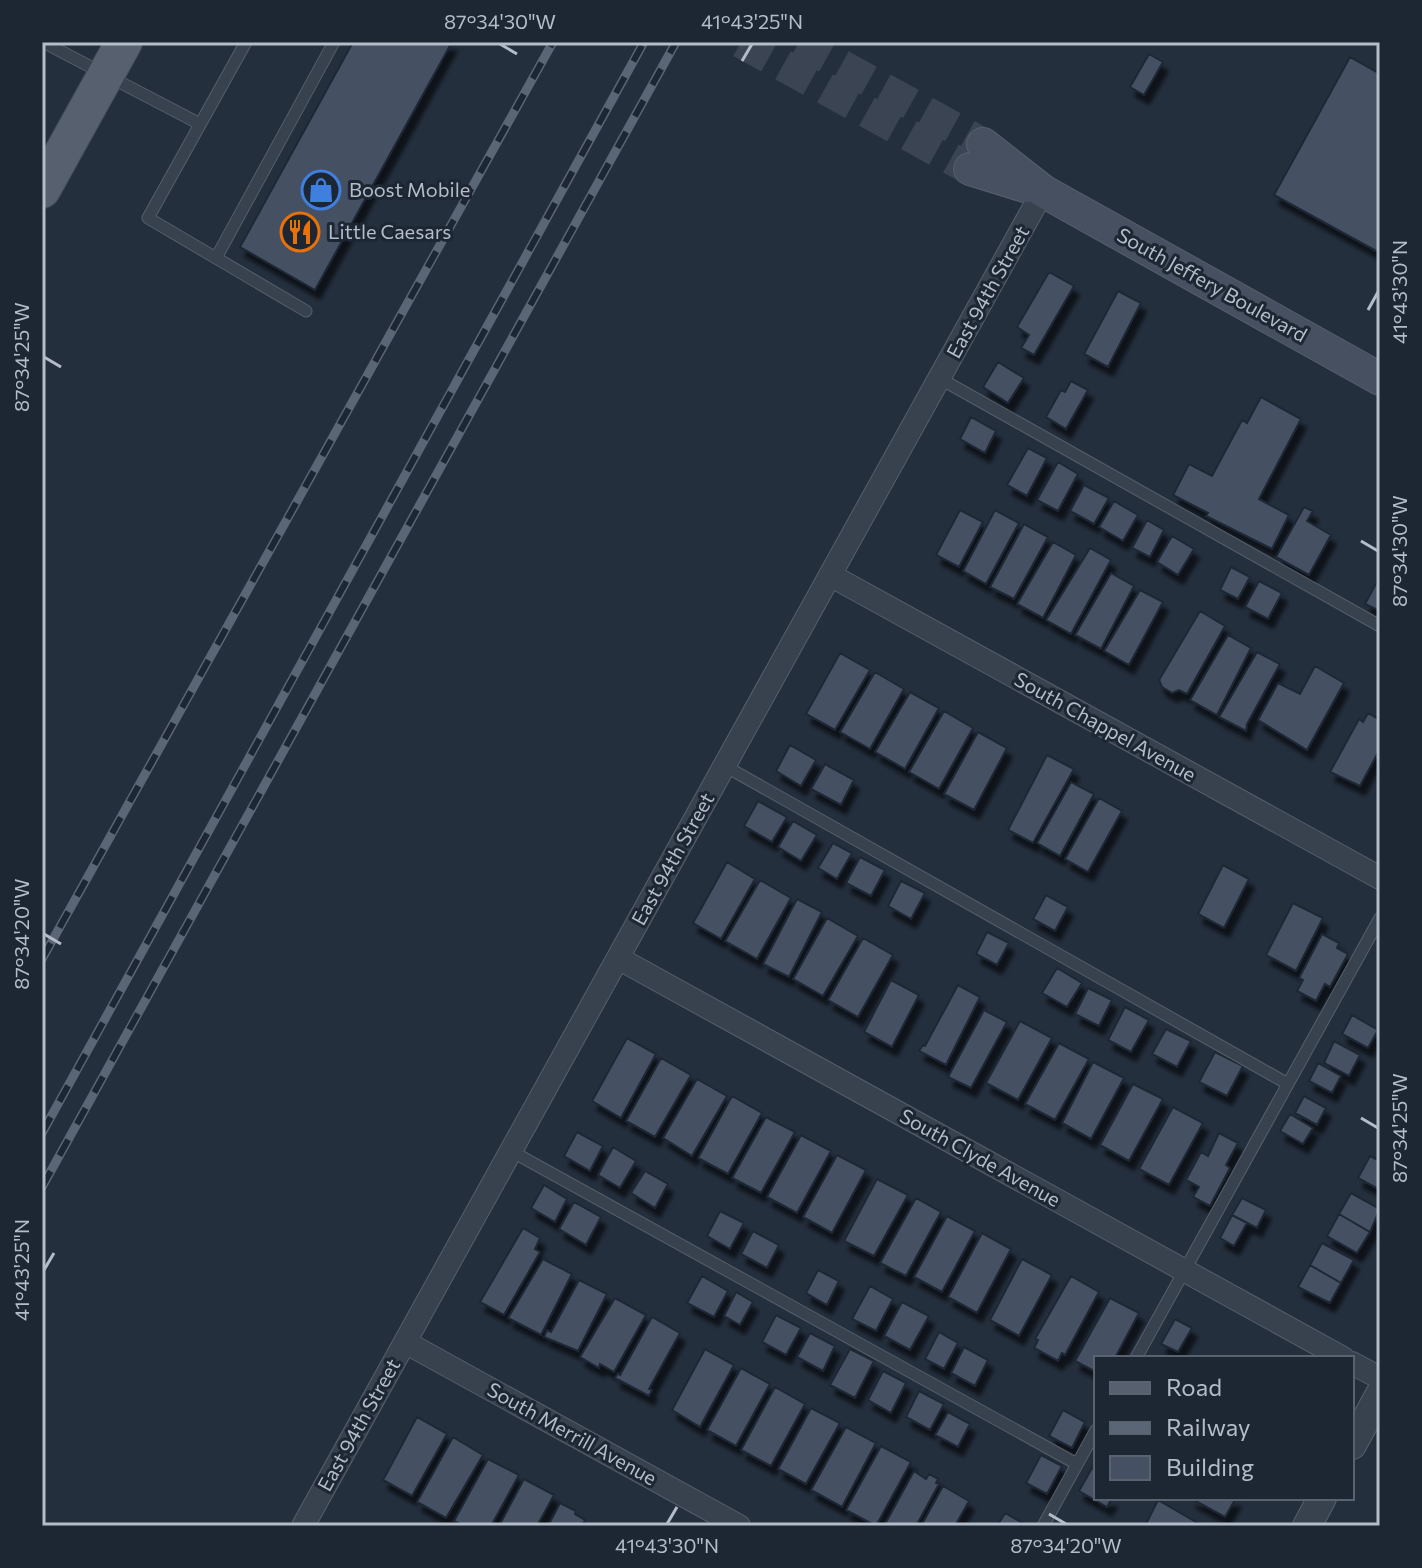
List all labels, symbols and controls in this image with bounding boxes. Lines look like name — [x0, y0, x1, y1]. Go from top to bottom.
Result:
text: 87°34'30"W — [444, 9, 556, 33]
text: 41°43'25"N — [701, 9, 803, 33]
shop icon: Boost Mobile — [300, 169, 342, 211]
place label: Boost Mobile — [349, 177, 470, 201]
restaurant icon: Little Caesars — [279, 211, 321, 253]
place label: Little Caesars — [328, 219, 451, 243]
street label: East 94th Street — [941, 221, 1033, 362]
street label: South Jeffery Boulevard — [1113, 222, 1312, 346]
text: 41°43'30"N — [1387, 240, 1411, 344]
text: 87°34'25"W — [9, 302, 33, 412]
text: 87°34'30"W — [1387, 495, 1411, 607]
street label: South Chappel Avenue — [1011, 666, 1200, 786]
street label: East 94th Street — [626, 788, 718, 929]
text: 87°34'20"W — [9, 878, 33, 990]
text: 87°34'25"W — [1387, 1073, 1411, 1183]
street label: South Clyde Avenue — [896, 1103, 1065, 1211]
text: 41°43'25"N — [9, 1219, 33, 1321]
street label: East 94th Street — [312, 1354, 404, 1495]
legend — [1094, 1356, 1354, 1500]
text: Road — [1166, 1372, 1222, 1401]
street label: South Merrill Avenue — [484, 1377, 661, 1490]
text: Railway — [1166, 1412, 1251, 1441]
text: Building — [1166, 1452, 1254, 1481]
text: 41°43'30"N — [615, 1533, 719, 1557]
text: 87°34'20"W — [1010, 1533, 1122, 1557]

